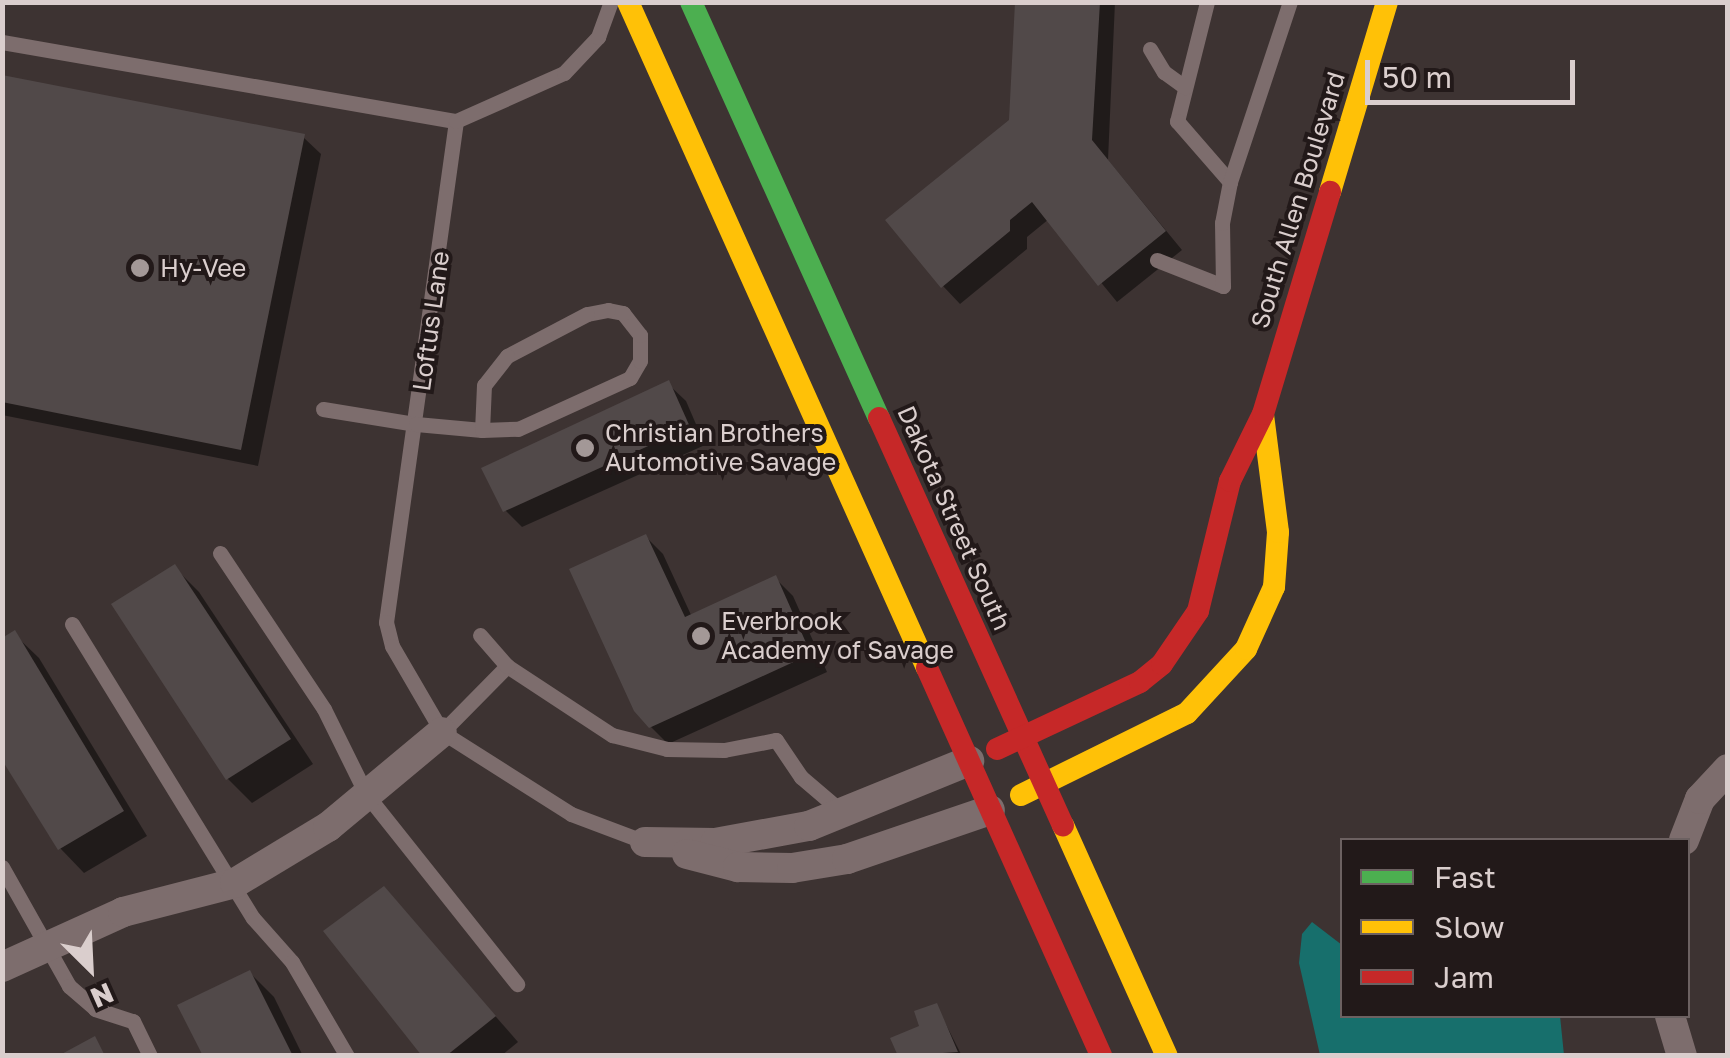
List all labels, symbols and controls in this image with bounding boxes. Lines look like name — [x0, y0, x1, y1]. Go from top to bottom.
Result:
scale bar — [1370, 40, 1580, 102]
text: 50 m — [1382, 59, 1452, 95]
street label: South Allen Boulevard — [1245, 68, 1351, 332]
street label: Loftus Lane — [406, 249, 456, 393]
place label: Hy-Vee — [160, 253, 246, 283]
marker: Hy-Vee — [129, 257, 151, 279]
street label: Dakota Street South — [891, 401, 1017, 635]
place label: Christian Brothers Automotive Savage — [605, 419, 836, 478]
marker: Christian Brothers Automotive Savage — [574, 437, 596, 459]
place label: Everbrook Academy of Savage — [721, 607, 954, 666]
marker: Everbrook Academy of Savage — [690, 625, 712, 647]
legend — [1340, 838, 1690, 1018]
text: Fast — [1434, 859, 1496, 895]
text: Slow — [1434, 909, 1505, 945]
north arrow — [40, 918, 140, 1018]
text: Jam — [1434, 959, 1494, 995]
text: N — [86, 976, 119, 1015]

